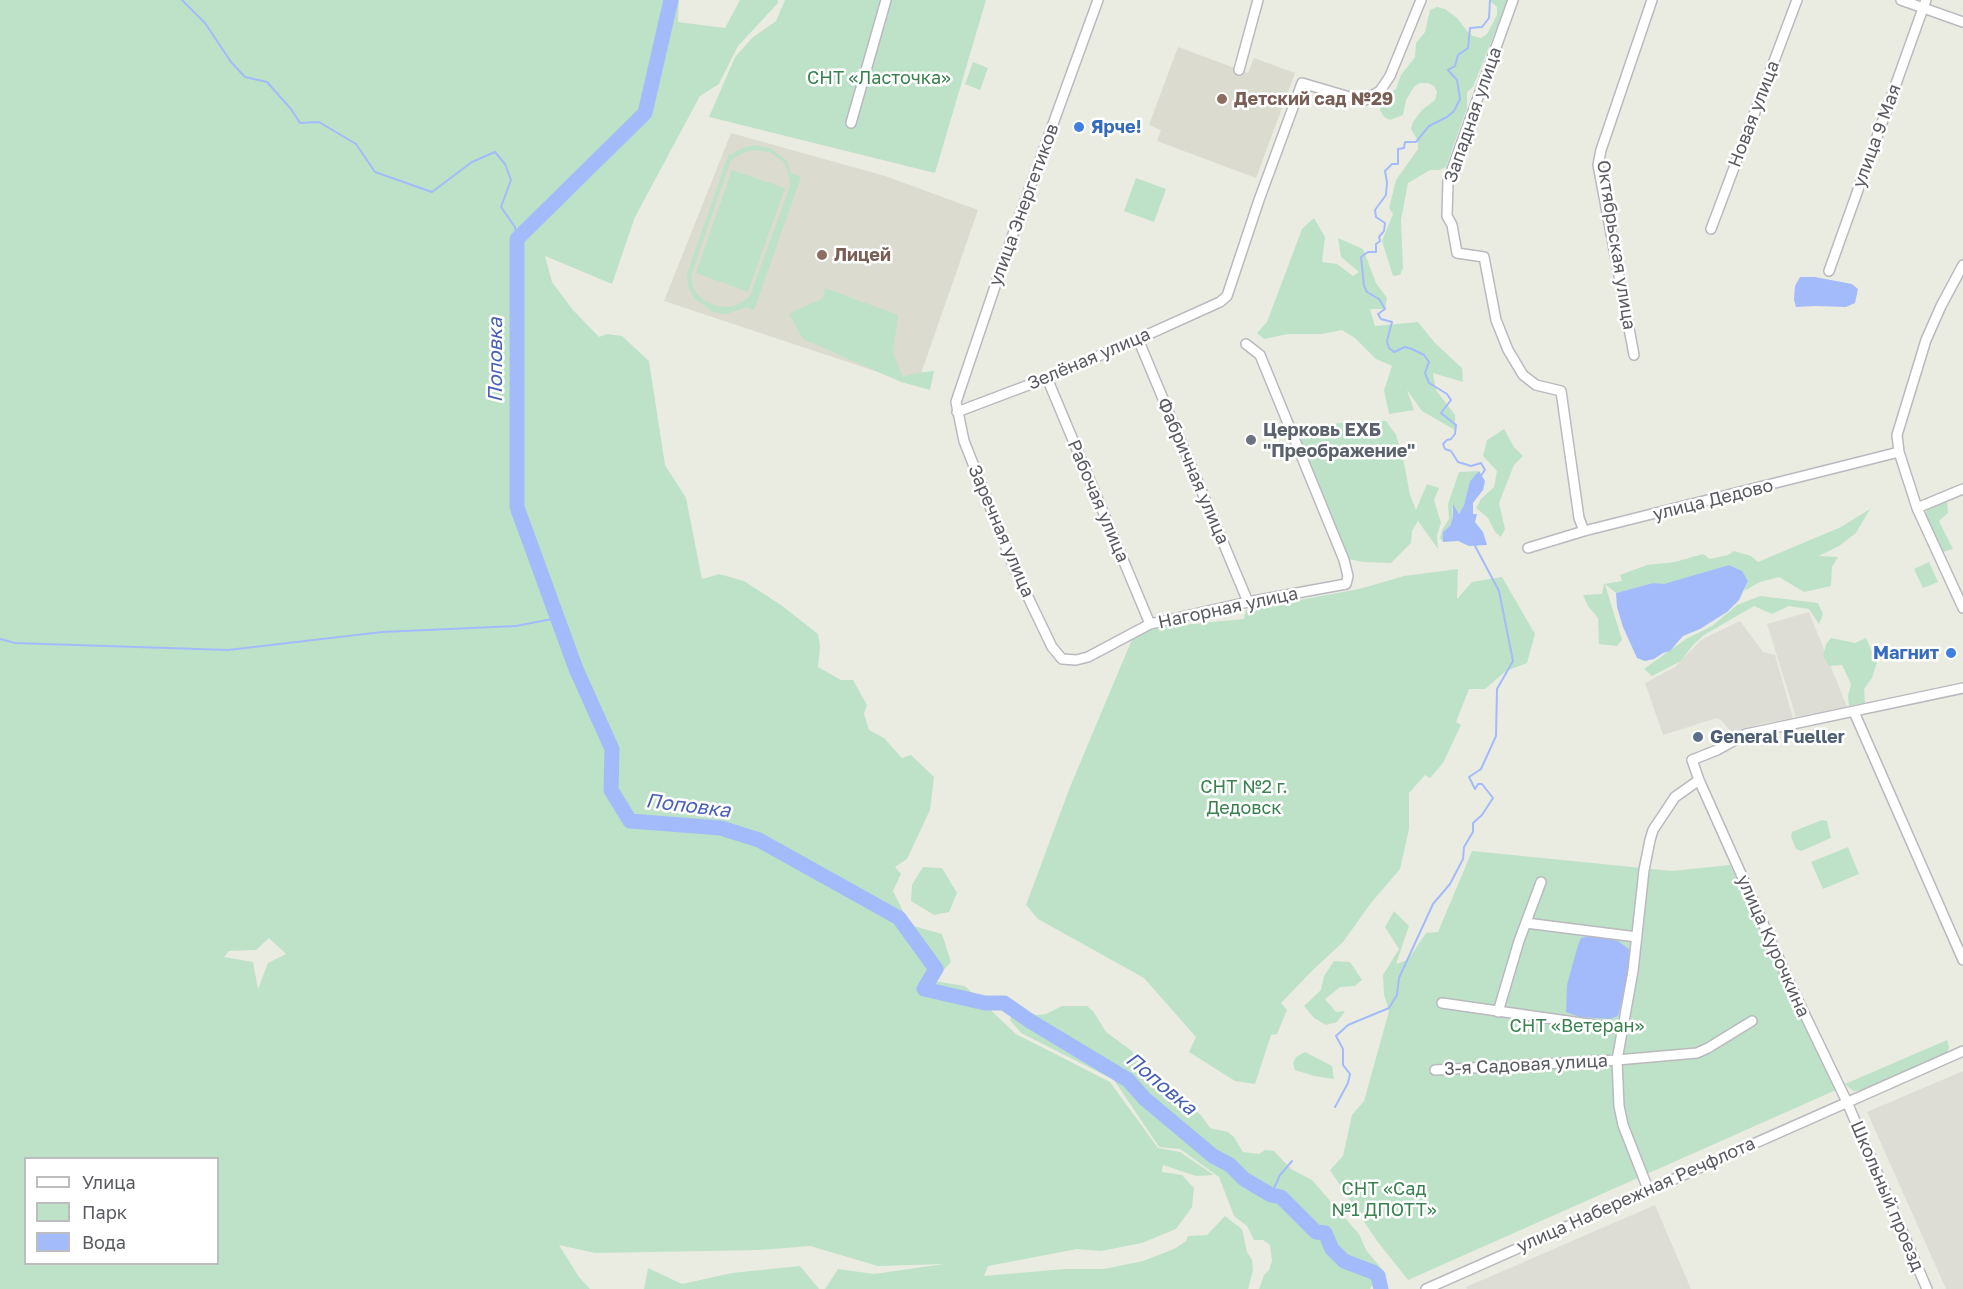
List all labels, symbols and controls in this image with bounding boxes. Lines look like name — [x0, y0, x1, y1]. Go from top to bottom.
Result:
street label: Западная улица — [1440, 44, 1506, 186]
street label: Новая улица — [1724, 58, 1784, 170]
park label: СНТ «Ласточка» — [807, 67, 951, 89]
street label: улица 9 Мая — [1848, 81, 1906, 191]
place label: Детский сад №29 — [1234, 88, 1393, 110]
marker: Детский сад №29 — [1215, 92, 1229, 106]
place label: Ярче! — [1091, 116, 1141, 138]
marker: Ярче! — [1072, 120, 1086, 134]
street label: улица Энергетиков — [985, 121, 1063, 289]
street label: Октябрьская улица — [1592, 159, 1640, 331]
place label: Лицей — [834, 244, 891, 266]
marker: Лицей — [815, 248, 829, 262]
water label: Поповка — [484, 318, 508, 402]
street label: Зелёная улица — [1024, 323, 1154, 395]
street label: Фабричная улица — [1152, 394, 1234, 548]
place label: Церковь ЕХБ "Преображение" — [1263, 419, 1415, 462]
marker: Церковь ЕХБ "Преображение" — [1244, 433, 1258, 447]
street label: Рабочая улица — [1062, 436, 1134, 566]
street label: Заречная улица — [963, 461, 1039, 601]
street label: улица Дедово — [1651, 475, 1775, 525]
street label: Нагорная улица — [1156, 583, 1300, 633]
place label: Магнит — [1873, 642, 1939, 664]
marker: Магнит — [1944, 646, 1958, 660]
place label: General Fueller — [1710, 726, 1845, 748]
marker: General Fueller — [1691, 730, 1705, 744]
park label: СНТ №2 г. Дедовск — [1200, 776, 1288, 818]
water label: Поповка — [644, 789, 732, 823]
street label: улица Курочкина — [1732, 871, 1814, 1021]
park label: СНТ «Ветеран» — [1510, 1015, 1644, 1037]
water label: Поповка — [1121, 1048, 1201, 1120]
street label: 3-я Садовая улица — [1444, 1050, 1608, 1080]
street label: Школьный проезд — [1846, 1118, 1928, 1274]
street label: улица Набережная Речфлота — [1513, 1133, 1759, 1257]
legend — [24, 1157, 219, 1265]
text: Улица — [82, 1171, 136, 1193]
park label: СНТ «Сад №1 ДПОТТ» — [1331, 1178, 1437, 1220]
text: Парк — [82, 1201, 127, 1223]
text: Вода — [82, 1231, 126, 1253]

